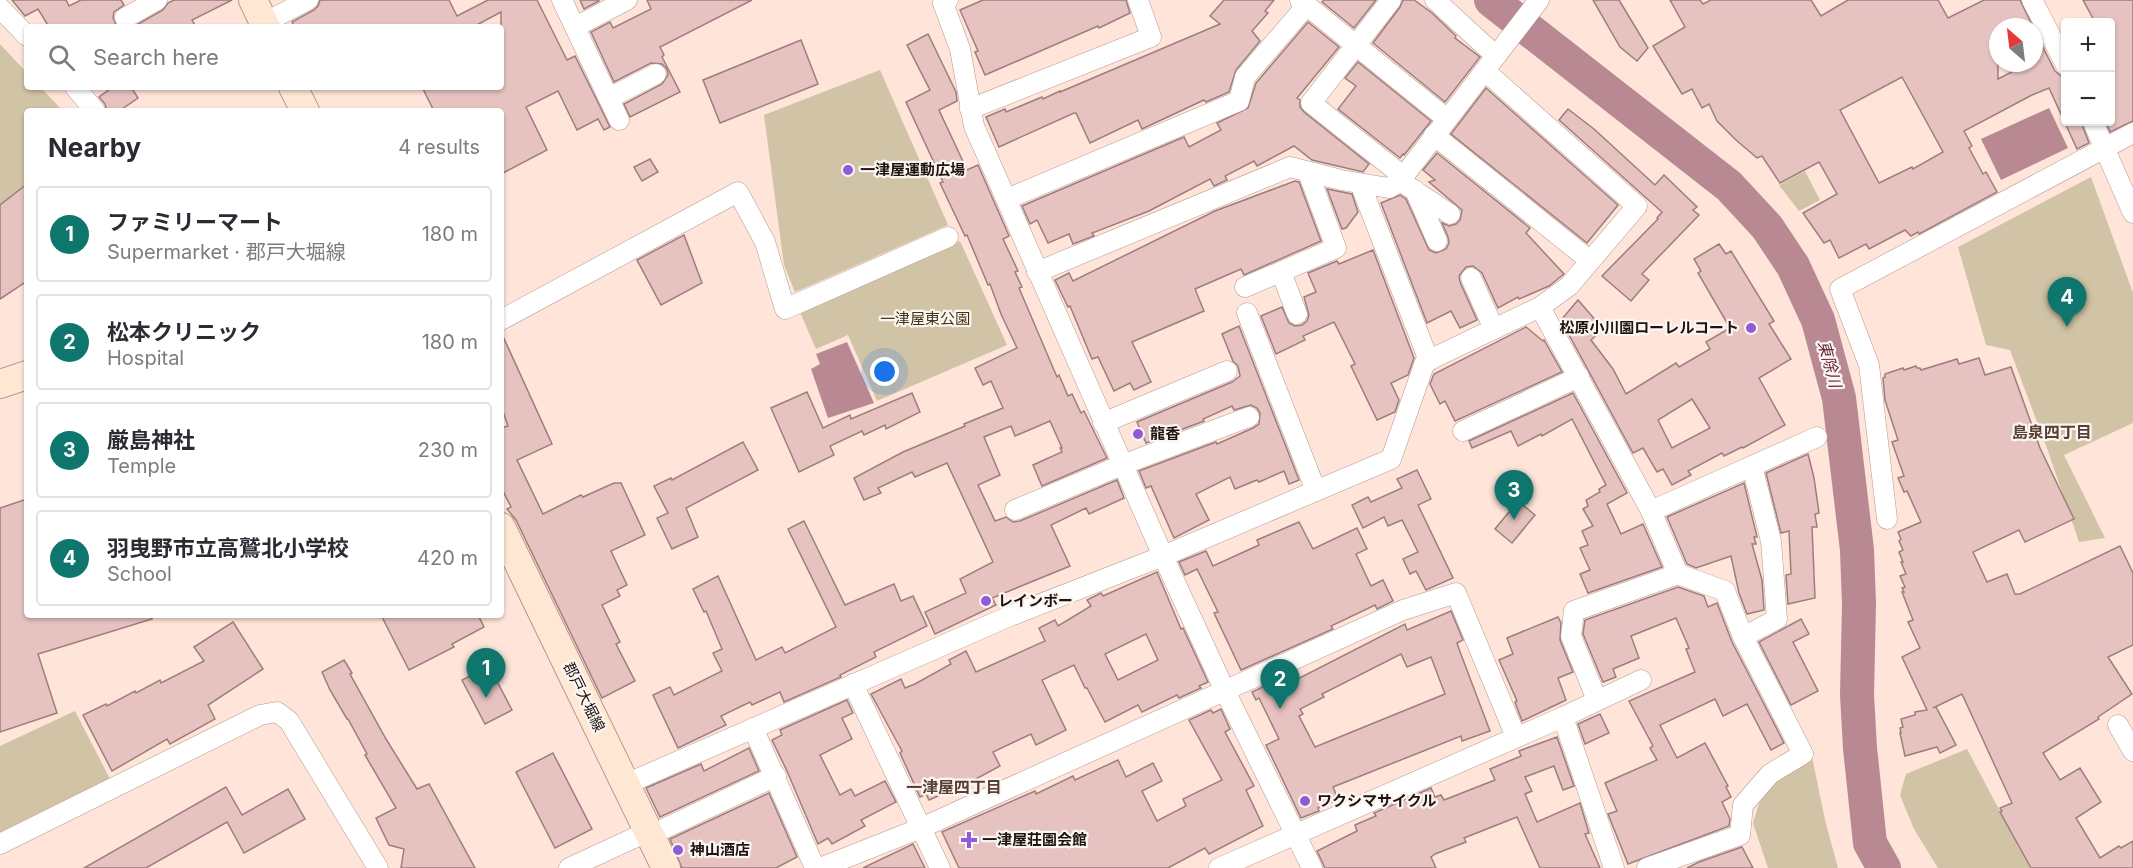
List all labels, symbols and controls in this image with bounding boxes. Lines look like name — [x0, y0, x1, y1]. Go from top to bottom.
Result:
north arrow — [1989, 18, 2043, 72]
map controls — [2061, 18, 2115, 126]
button: + — [2061, 18, 2115, 72]
search box — [24, 24, 504, 90]
icon: search — [45, 41, 78, 74]
text: Search here — [93, 44, 219, 70]
button: − — [2061, 72, 2115, 126]
text: Nearby — [48, 132, 141, 163]
text: 4 results — [398, 135, 480, 159]
place label: 一津屋運動広場 — [860, 160, 965, 179]
marker: 一津屋運動広場 — [841, 163, 855, 177]
text: ファミリーマート — [107, 209, 283, 235]
text: 1 — [65, 222, 74, 246]
text: 180 m — [422, 222, 478, 246]
text: Supermarket · 郡戸大堀線 — [107, 240, 346, 264]
pin: 4 — [2048, 278, 2086, 327]
park label: 一津屋東公園 — [880, 309, 970, 328]
place label: 松原小川園ローレルコート — [1559, 318, 1739, 337]
text: 松本クリニック — [107, 319, 261, 345]
marker: 松原小川園ローレルコート — [1744, 321, 1758, 335]
text: 2 — [63, 330, 76, 354]
text: 180 m — [422, 330, 478, 354]
water label: 東除川 — [1814, 338, 1846, 392]
text: Hospital — [107, 346, 184, 370]
your location — [870, 357, 899, 386]
district label: 島泉四丁目 — [2012, 422, 2092, 442]
place label: 龍香 — [1150, 424, 1180, 443]
text: 厳島神社 — [107, 427, 195, 453]
marker: 龍香 — [1131, 427, 1145, 441]
text: 3 — [63, 438, 76, 462]
text: 230 m — [418, 438, 478, 462]
text: Temple — [107, 454, 176, 478]
pin: 3 — [1494, 470, 1534, 520]
text: 羽曳野市立高鷲北小学校 — [107, 535, 349, 561]
text: 4 — [63, 546, 76, 570]
text: 420 m — [417, 546, 478, 570]
text: School — [107, 562, 172, 586]
place label: レインボー — [998, 591, 1073, 610]
marker: レインボー — [979, 594, 993, 608]
pin: 1 — [466, 648, 506, 698]
street label: 郡戸大堀線 — [559, 659, 609, 735]
pin: 2 — [1260, 660, 1300, 709]
district label: 一津屋四丁目 — [906, 777, 1002, 797]
place label: ワクシマサイクル — [1317, 791, 1436, 810]
marker: ワクシマサイクル — [1298, 794, 1312, 808]
place label: 一津屋荘園会館 — [982, 830, 1087, 849]
marker: 一津屋荘園会館 — [960, 831, 978, 849]
place label: 神山酒店 — [689, 840, 750, 859]
marker: 神山酒店 — [671, 843, 685, 857]

